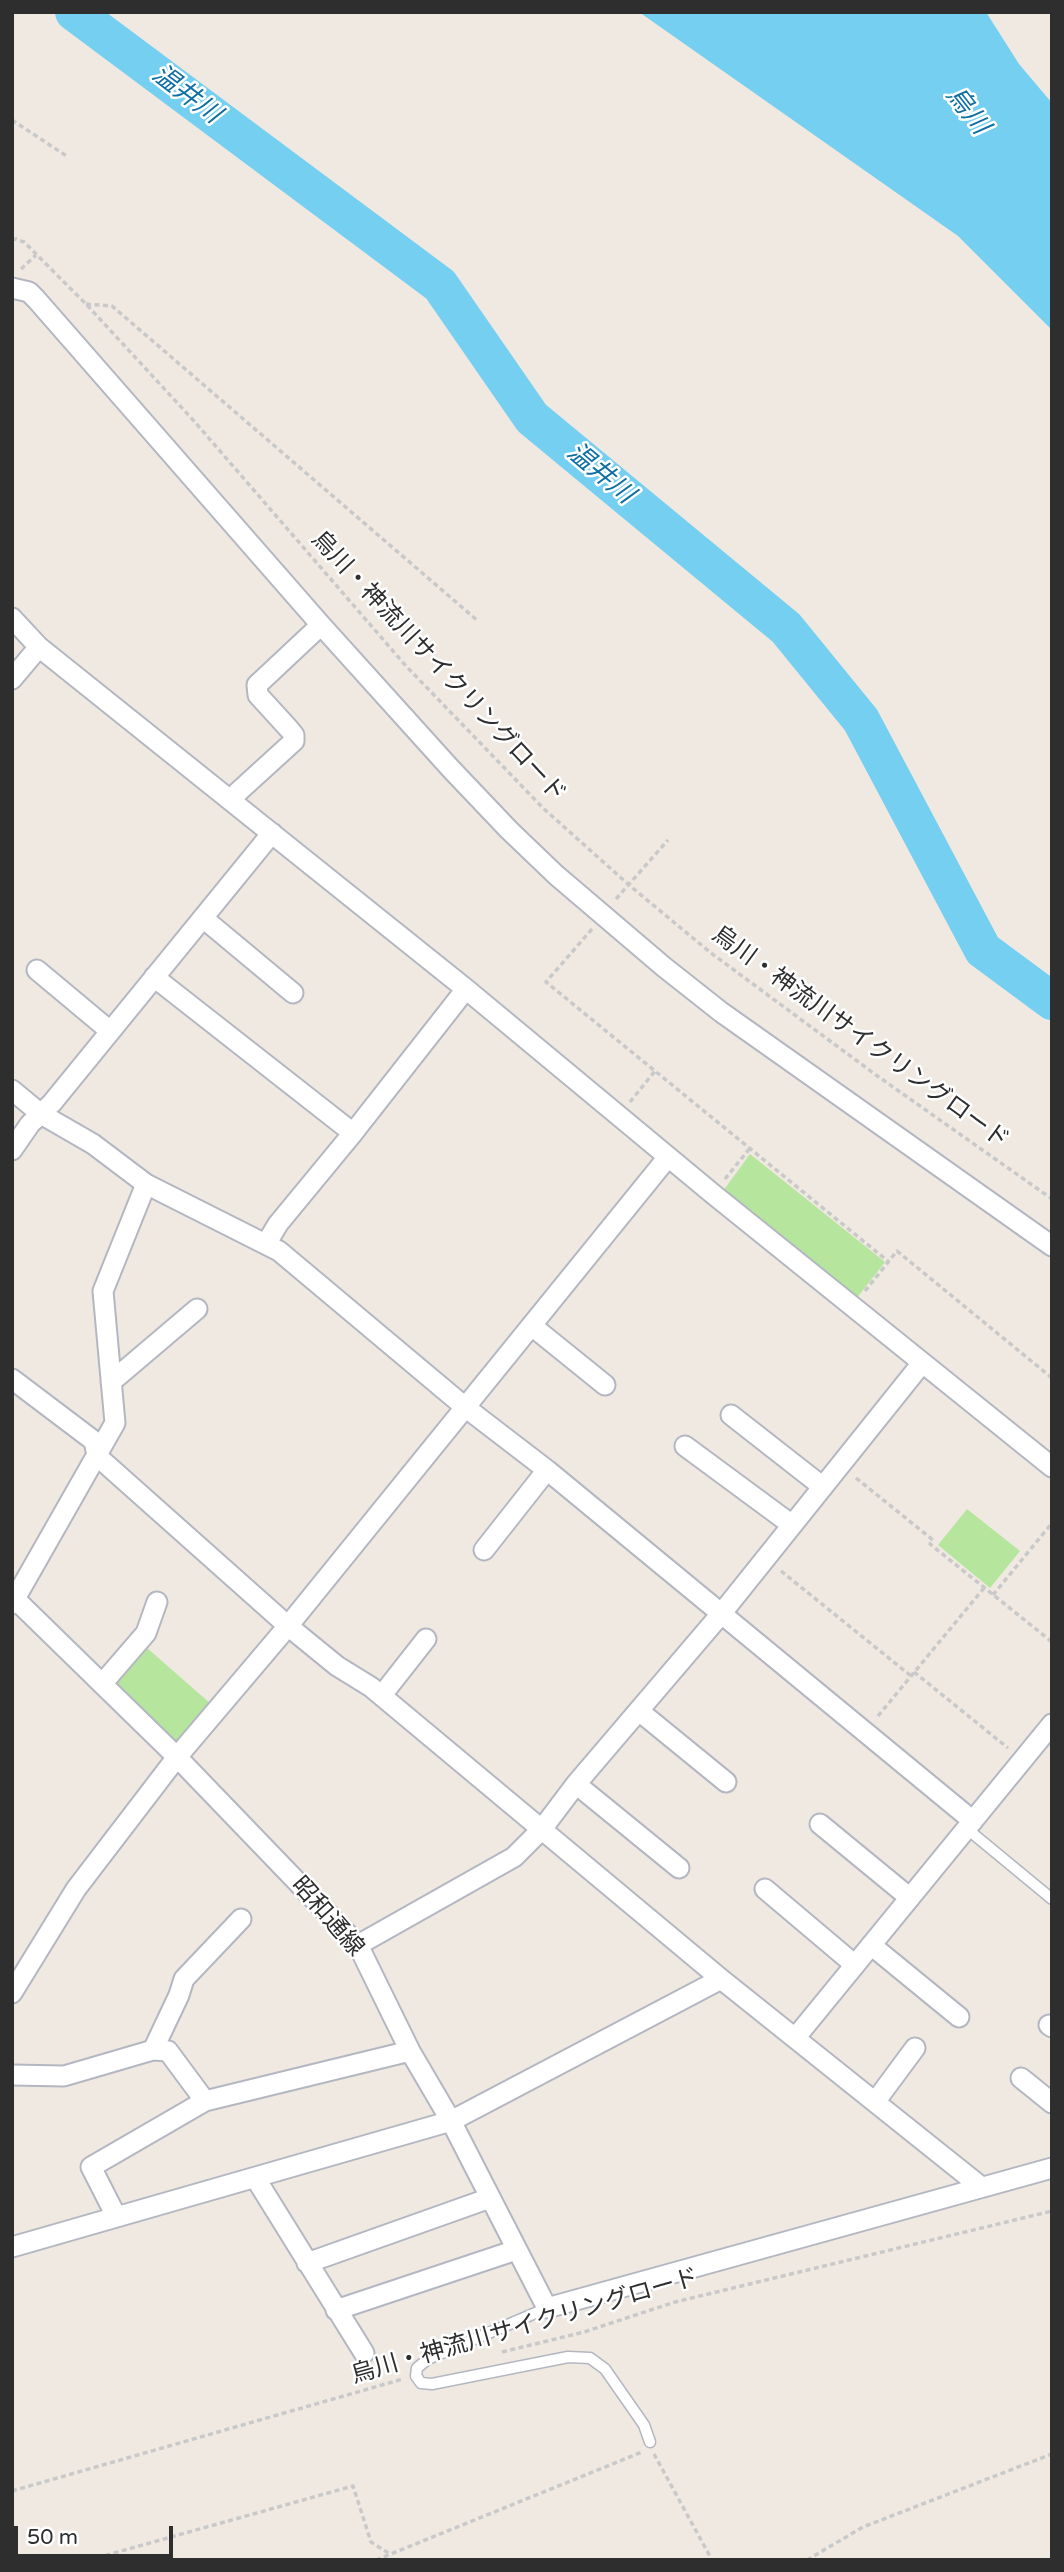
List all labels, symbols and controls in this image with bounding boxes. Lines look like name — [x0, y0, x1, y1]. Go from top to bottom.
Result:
water label: 温井川 — [145, 59, 227, 131]
water label: 烏川 — [939, 81, 995, 141]
water label: 温井川 — [560, 437, 640, 511]
street label: 烏川・神流川サイクリングロード — [305, 526, 571, 808]
street label: 烏川・神流川サイクリングロード — [706, 921, 1014, 1155]
street label: 昭和通線 — [285, 1871, 369, 1963]
street label: 烏川・神流川サイクリングロード — [348, 2264, 702, 2390]
scale bar — [18, 2512, 177, 2556]
text: 50 m — [27, 2525, 78, 2550]

